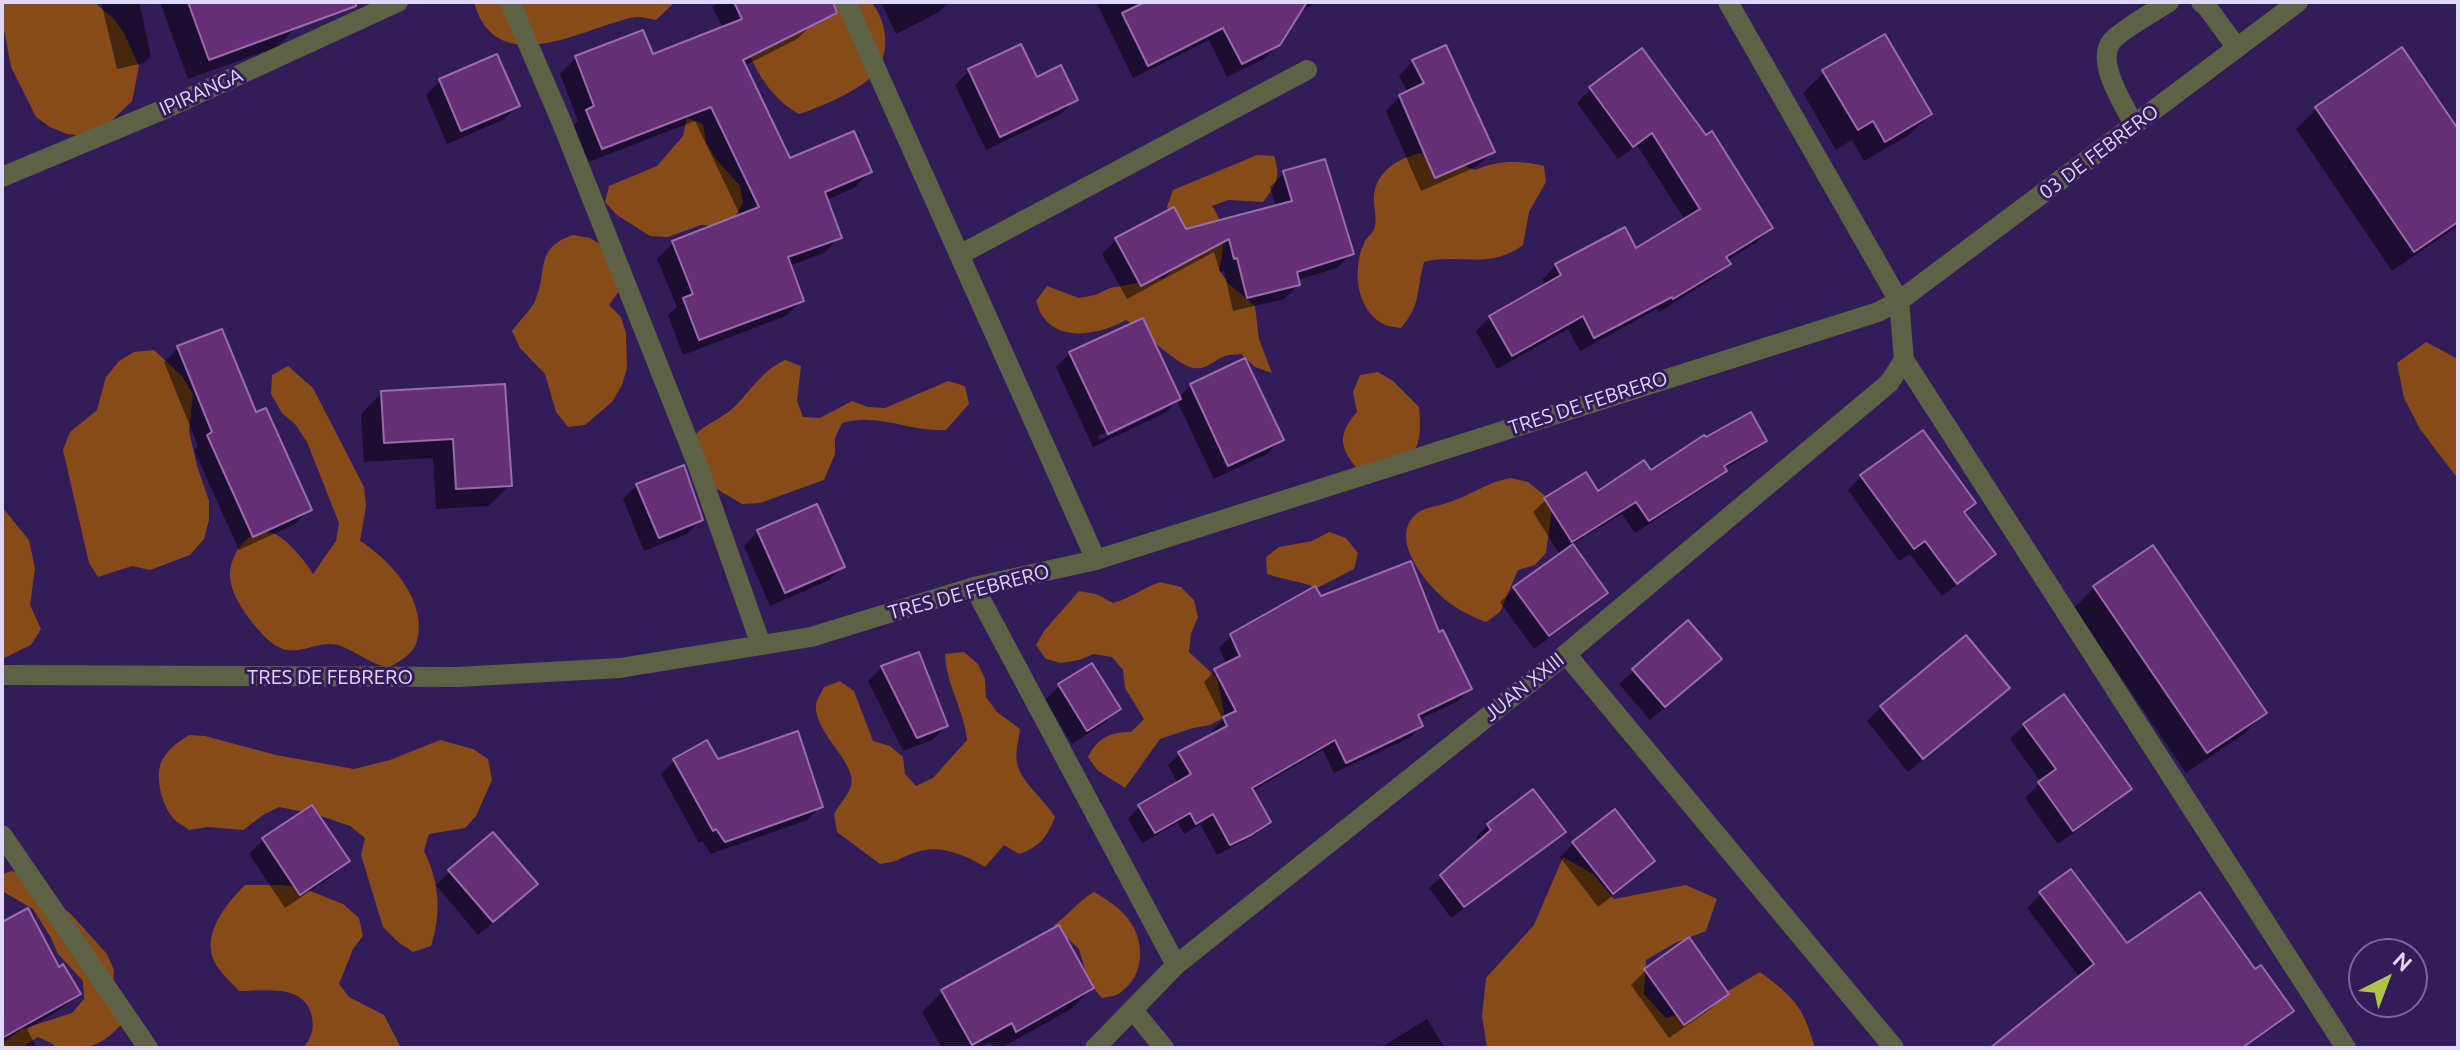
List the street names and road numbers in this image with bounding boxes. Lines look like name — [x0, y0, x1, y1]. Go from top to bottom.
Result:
street label: IPIRANGA — [156, 63, 246, 121]
street label: 03 DE FEBRERO — [2035, 99, 2163, 205]
street label: TRES DE FEBRERO — [1505, 366, 1671, 440]
street label: TRES DE FEBRERO — [886, 559, 1052, 625]
street label: JUAN XXIII — [1479, 648, 1569, 726]
street label: TRES DE FEBRERO — [247, 665, 413, 689]

